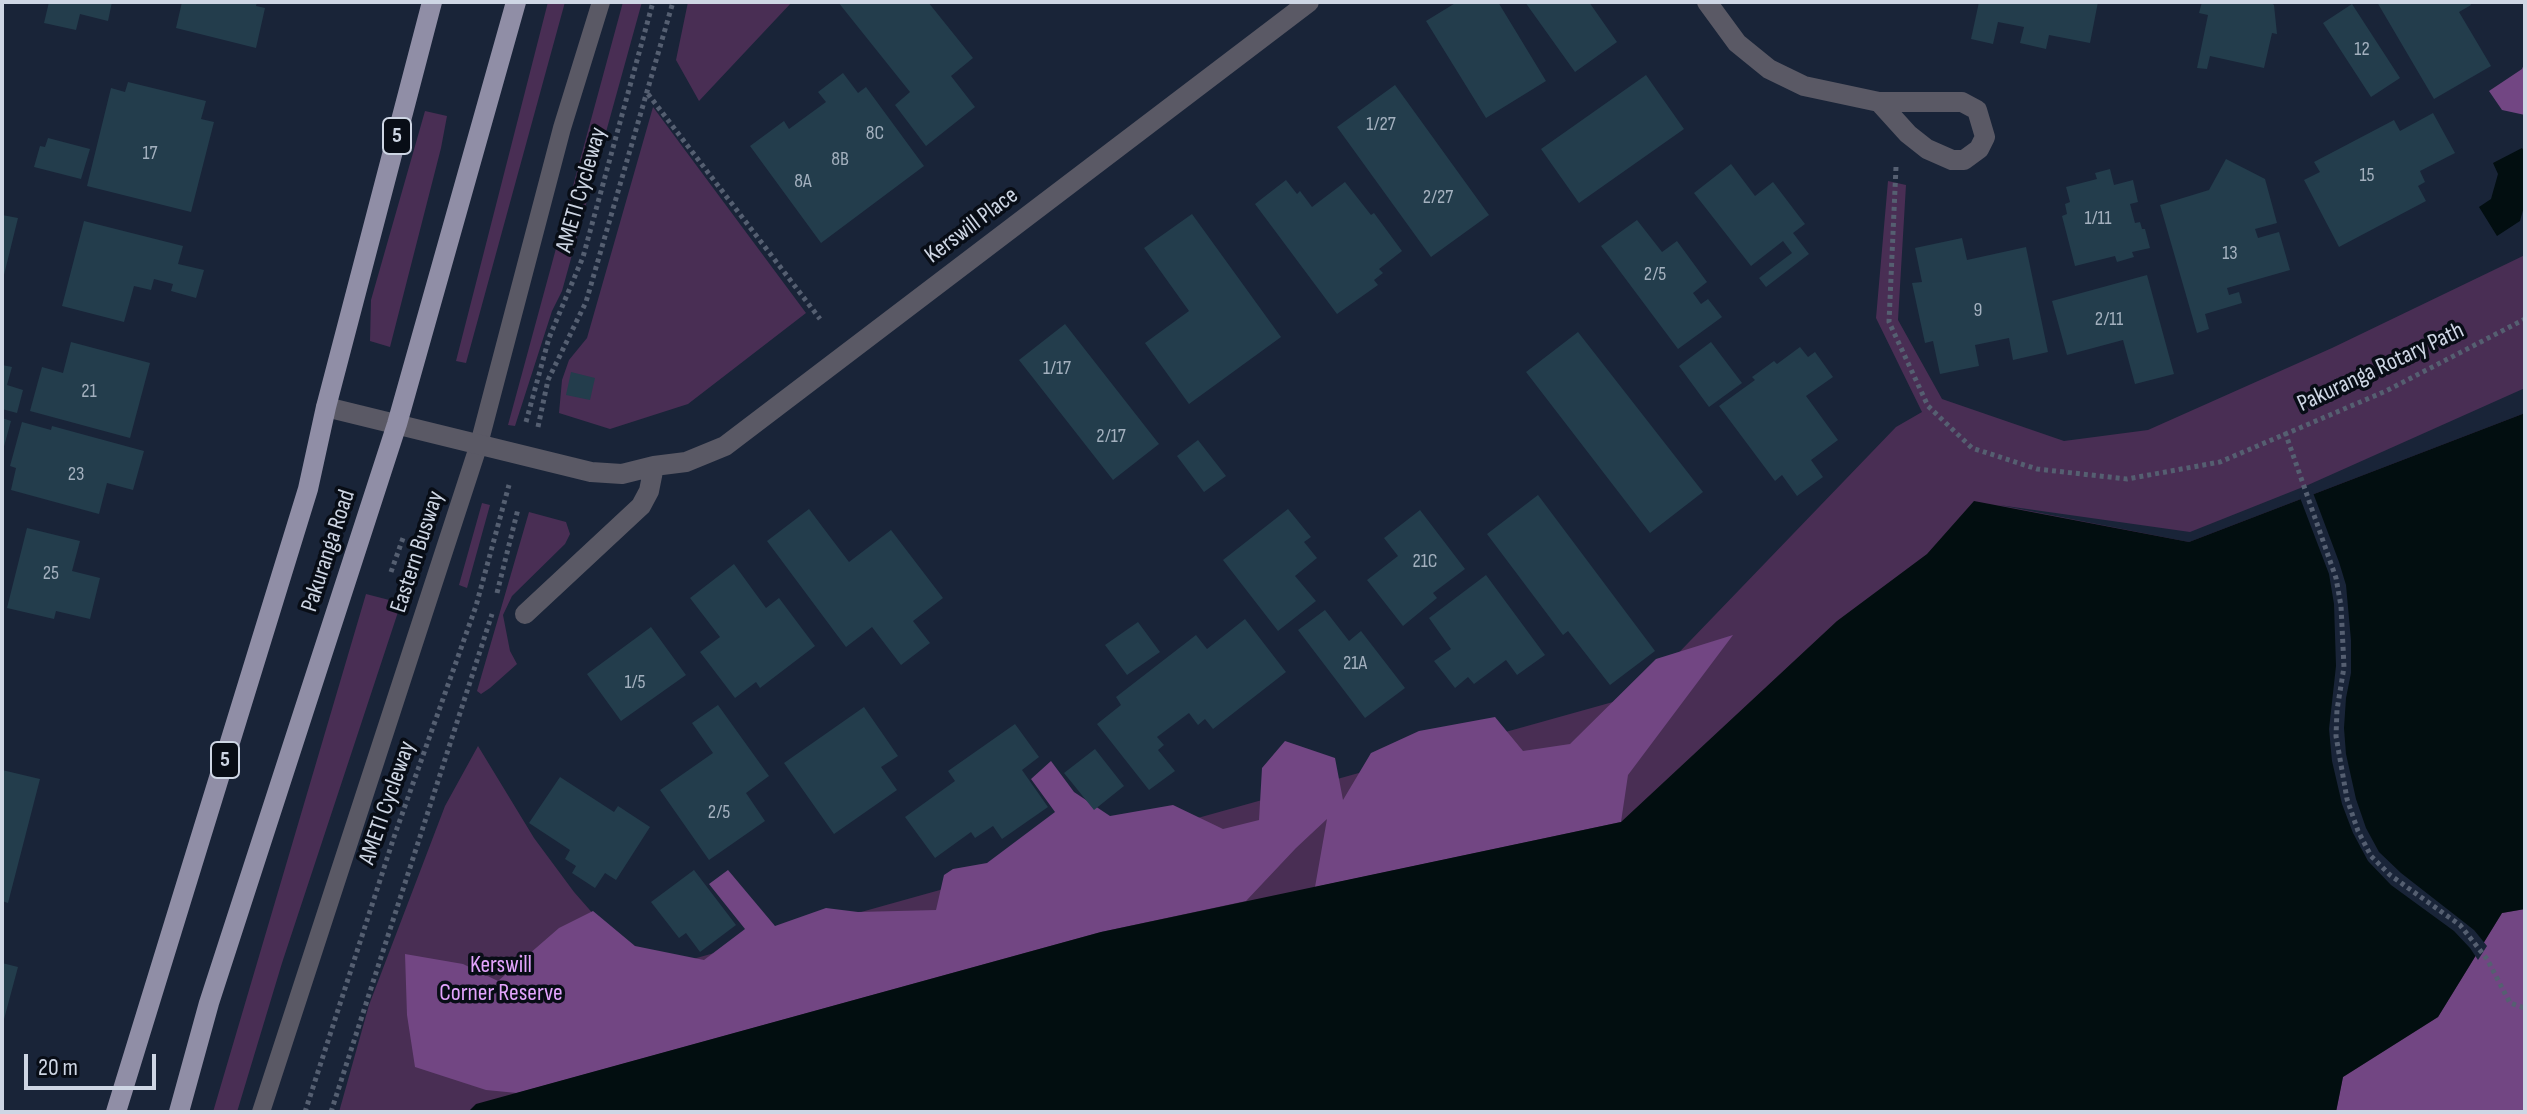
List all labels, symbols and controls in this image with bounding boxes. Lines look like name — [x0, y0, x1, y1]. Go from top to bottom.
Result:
house number: 12 — [2354, 38, 2370, 62]
house number: 1/27 — [1366, 113, 1396, 137]
road number: 5 — [383, 118, 411, 154]
house number: 8C — [866, 122, 884, 146]
street label: AMETI Cycleway — [550, 124, 614, 256]
house number: 17 — [143, 142, 157, 166]
house number: 8B — [831, 148, 849, 172]
house number: 15 — [2359, 164, 2375, 188]
house number: 8A — [794, 170, 812, 194]
street label: Kerswill Place — [920, 182, 1024, 270]
house number: 2/27 — [1423, 186, 1453, 210]
house number: 1/11 — [2084, 207, 2112, 231]
house number: 13 — [2222, 242, 2238, 266]
house number: 2/5 — [1644, 263, 1666, 287]
house number: 9 — [1974, 299, 1982, 323]
house number: 2/11 — [2095, 308, 2123, 332]
street label: Pakuranga Rotary Path — [2293, 317, 2469, 419]
house number: 1/17 — [1043, 357, 1071, 381]
house number: 21 — [81, 380, 97, 404]
house number: 2/17 — [1096, 425, 1126, 449]
house number: 23 — [68, 463, 84, 487]
street label: Pakuranga Road — [296, 486, 362, 616]
street label: Eastern Busway — [385, 488, 451, 616]
house number: 21C — [1413, 550, 1437, 574]
house number: 25 — [43, 562, 59, 586]
house number: 21A — [1343, 652, 1367, 676]
house number: 1/5 — [624, 671, 646, 695]
street label: AMETI Cycleway — [353, 738, 423, 868]
road number: 5 — [211, 742, 239, 778]
house number: 2/5 — [708, 801, 730, 825]
park label: Kerswill Corner Reserve — [439, 952, 563, 1008]
scale bar — [28, 1038, 160, 1088]
text: 20 m — [38, 1053, 78, 1082]

